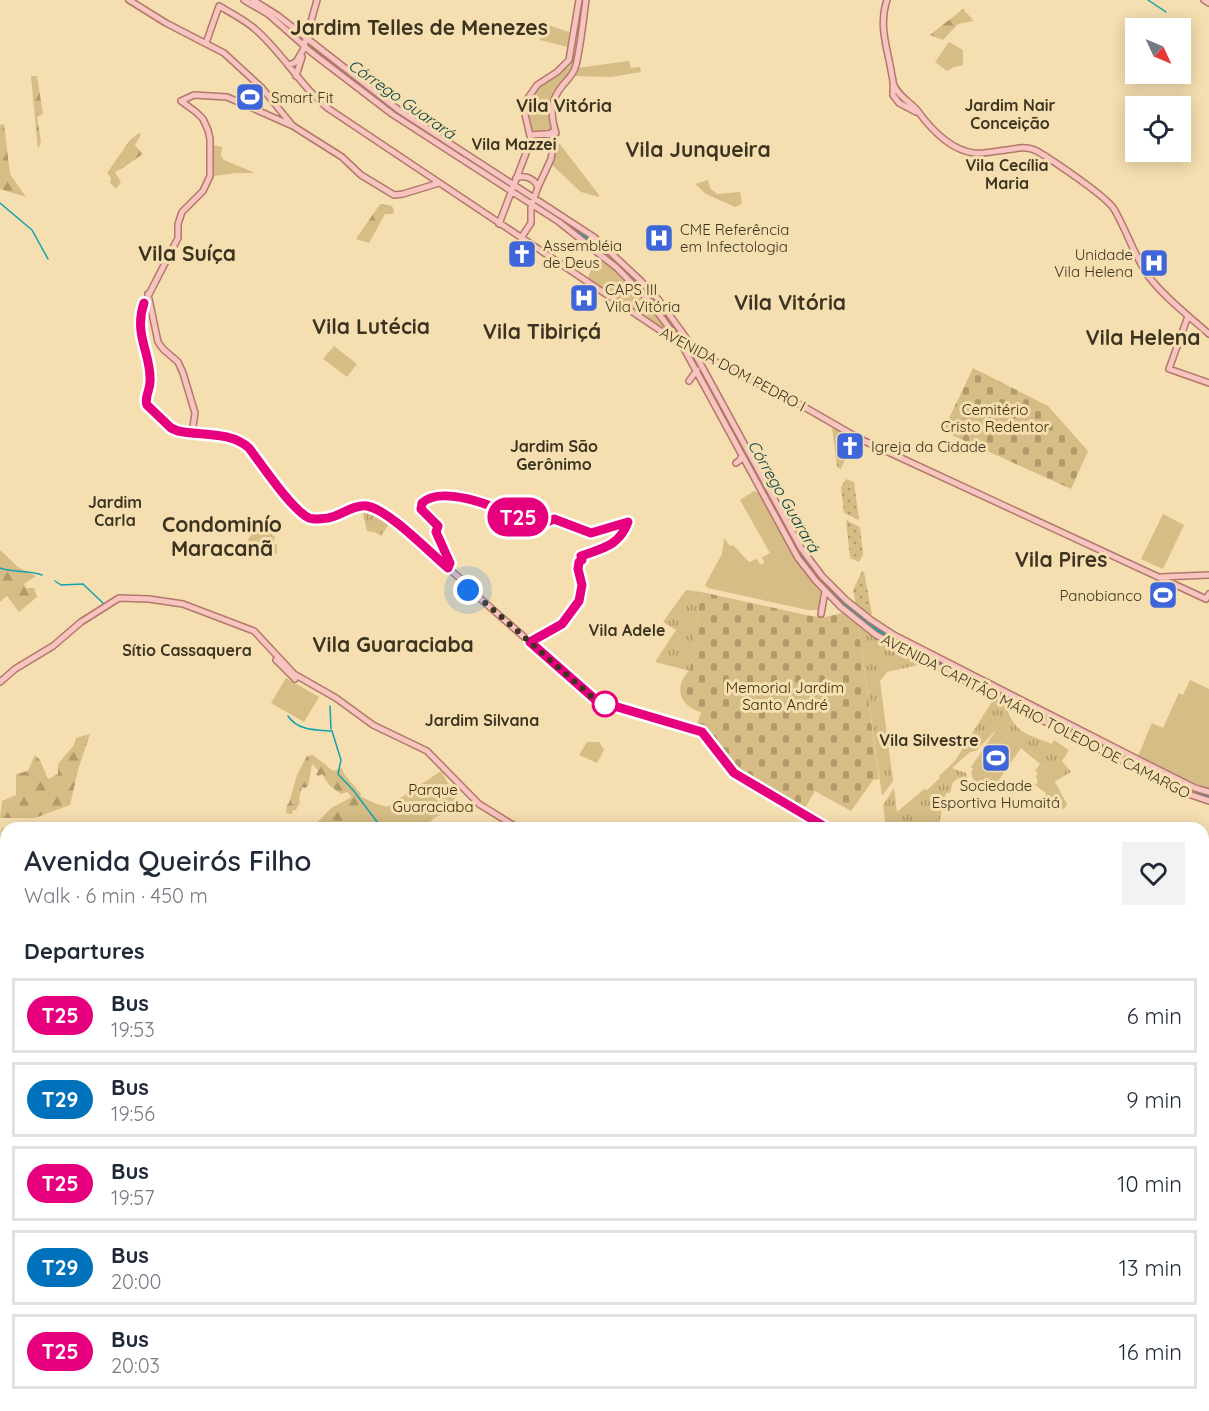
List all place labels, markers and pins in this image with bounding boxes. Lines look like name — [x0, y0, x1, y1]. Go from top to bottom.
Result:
sports icon: Smart Fit — [234, 81, 266, 113]
place label: Smart Fit — [271, 88, 334, 107]
place label: CME Referência em Infectologia — [680, 220, 789, 256]
hospital icon: CME Referência em Infectologia — [643, 222, 675, 254]
place label: Assembléia de Deus — [543, 236, 622, 272]
church icon: Assembléia de Deus — [506, 238, 538, 270]
place label: Unidade Vila Helena — [1054, 245, 1133, 281]
hospital icon: Unidade Vila Helena — [1138, 247, 1170, 279]
place label: CAPS III Vila Vitória — [605, 280, 680, 316]
hospital icon: CAPS III Vila Vitória — [568, 282, 600, 314]
church icon: Igreja da Cidade — [834, 430, 866, 462]
place label: Igreja da Cidade — [871, 437, 986, 456]
sports icon: Panobianco — [1147, 579, 1179, 611]
place label: Panobianco — [1059, 586, 1142, 605]
unlabelled marker — [592, 691, 618, 717]
sports icon: Sociedade Esportiva Humaitá — [980, 742, 1012, 774]
place label: Sociedade Esportiva Humaitá — [932, 776, 1060, 812]

